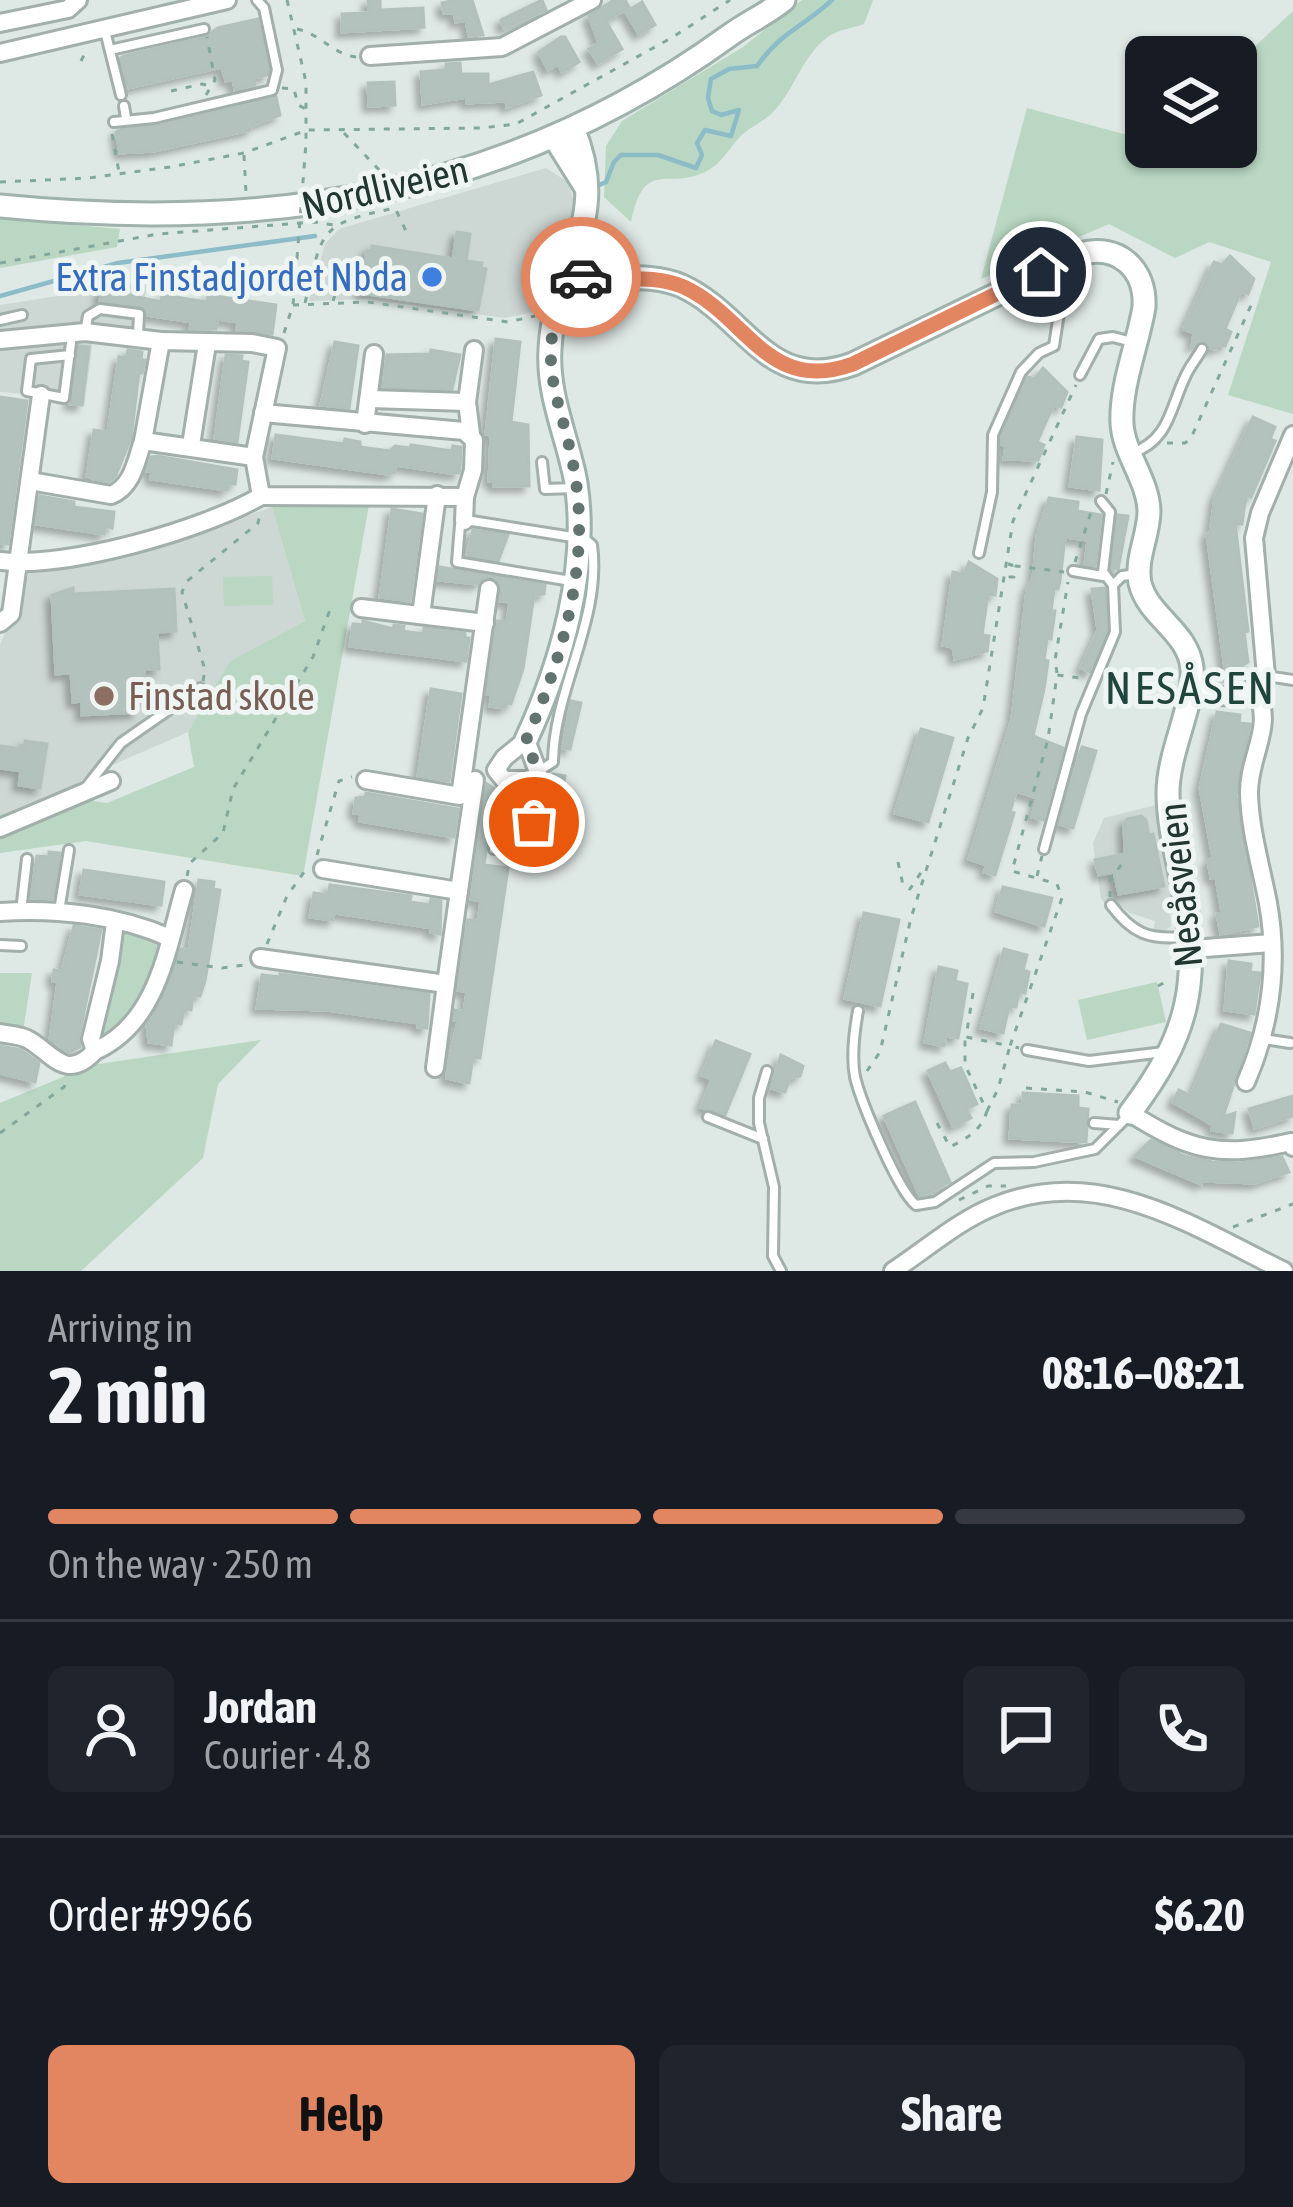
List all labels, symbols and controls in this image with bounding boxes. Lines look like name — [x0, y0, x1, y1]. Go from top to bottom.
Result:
map controls — [1125, 36, 1257, 168]
button: layers — [1125, 36, 1257, 168]
street label: Nordliveien — [297, 146, 473, 228]
courier — [521, 217, 641, 337]
pin — [990, 221, 1092, 323]
icon: home — [1008, 239, 1074, 305]
icon: car — [548, 244, 614, 310]
place label: Extra Finstadjordet Nbda — [55, 255, 408, 299]
marker: Extra Finstadjordet Nbda — [419, 264, 445, 290]
district label: NESÅSEN — [1105, 662, 1277, 714]
place label: Finstad skole — [128, 674, 315, 718]
marker: Finstad skole — [91, 683, 117, 709]
pin — [483, 771, 585, 873]
icon: bag — [501, 789, 567, 855]
street label: Nesåsveien — [1149, 800, 1211, 970]
text: Arriving in — [48, 1306, 193, 1350]
text: 08:16–08:21 — [1042, 1347, 1245, 1399]
text: 2 min — [48, 1350, 207, 1440]
text: On the way · 250 m — [48, 1542, 313, 1586]
button: person — [48, 1666, 174, 1792]
button: chat — [963, 1666, 1089, 1792]
button: phone — [1119, 1666, 1245, 1792]
text: Jordan — [204, 1681, 317, 1733]
text: Courier · 4.8 — [204, 1733, 371, 1777]
text: Order #9966 — [48, 1889, 253, 1941]
text: $6.20 — [1155, 1889, 1245, 1941]
button: Help — [48, 2045, 635, 2183]
button: Share — [659, 2045, 1245, 2183]

